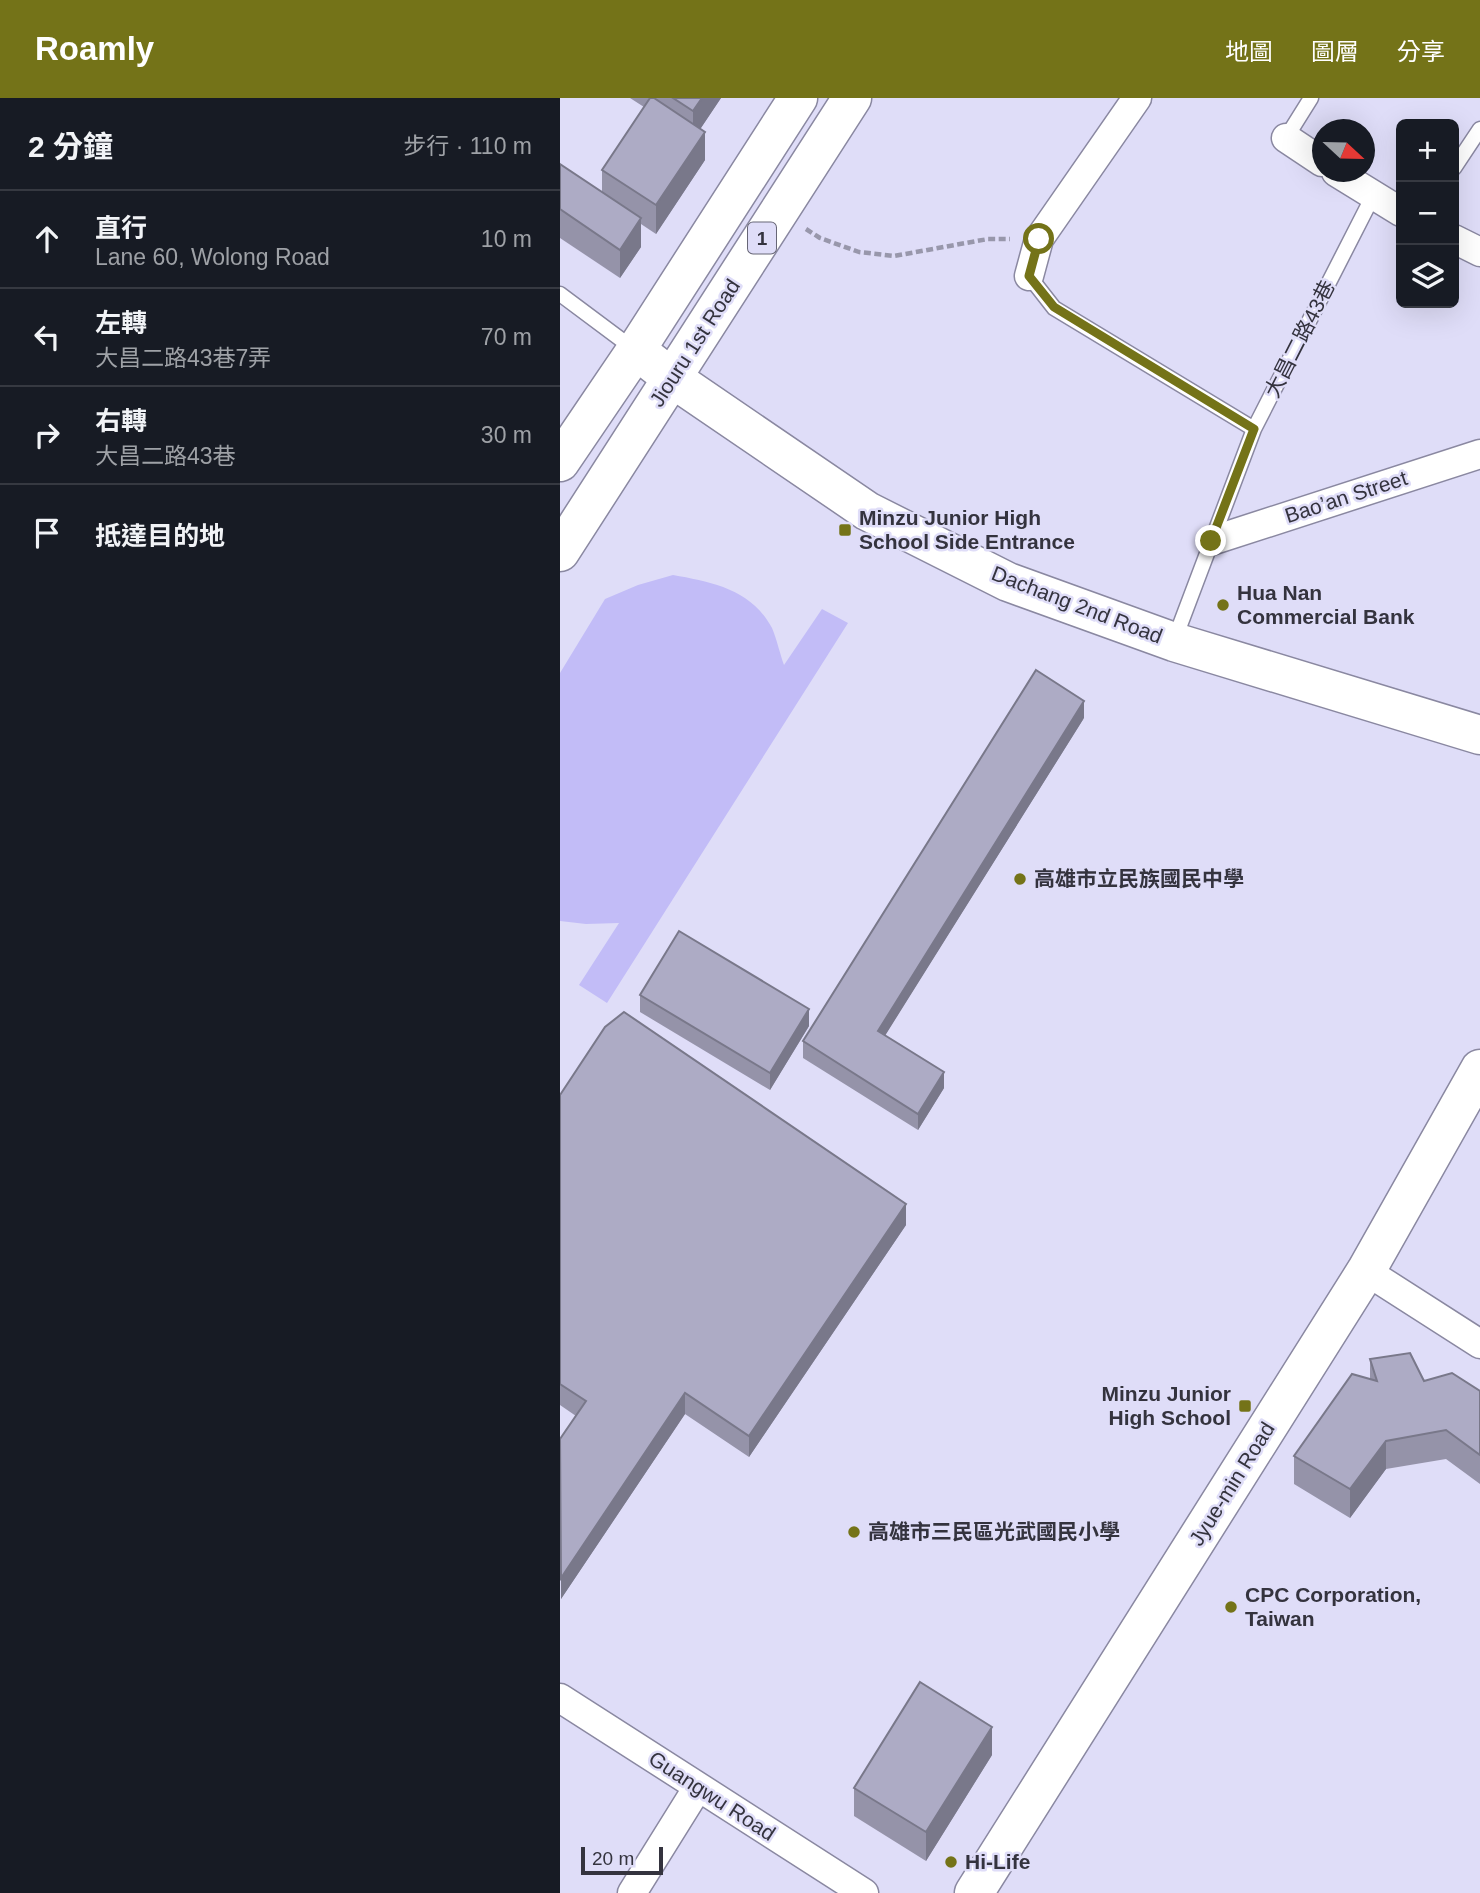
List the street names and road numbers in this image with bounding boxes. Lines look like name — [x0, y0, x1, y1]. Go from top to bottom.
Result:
road number: 1 — [748, 222, 776, 254]
street label: Jiouru 1st Road — [645, 275, 744, 411]
street label: 大昌二路43巷 — [1260, 276, 1339, 401]
street label: Bao’an Street — [1282, 466, 1410, 527]
street label: Dachang 2nd Road — [989, 561, 1166, 648]
street label: Jyue-min Road — [1184, 1418, 1279, 1550]
street label: Guangwu Road — [645, 1746, 780, 1845]

